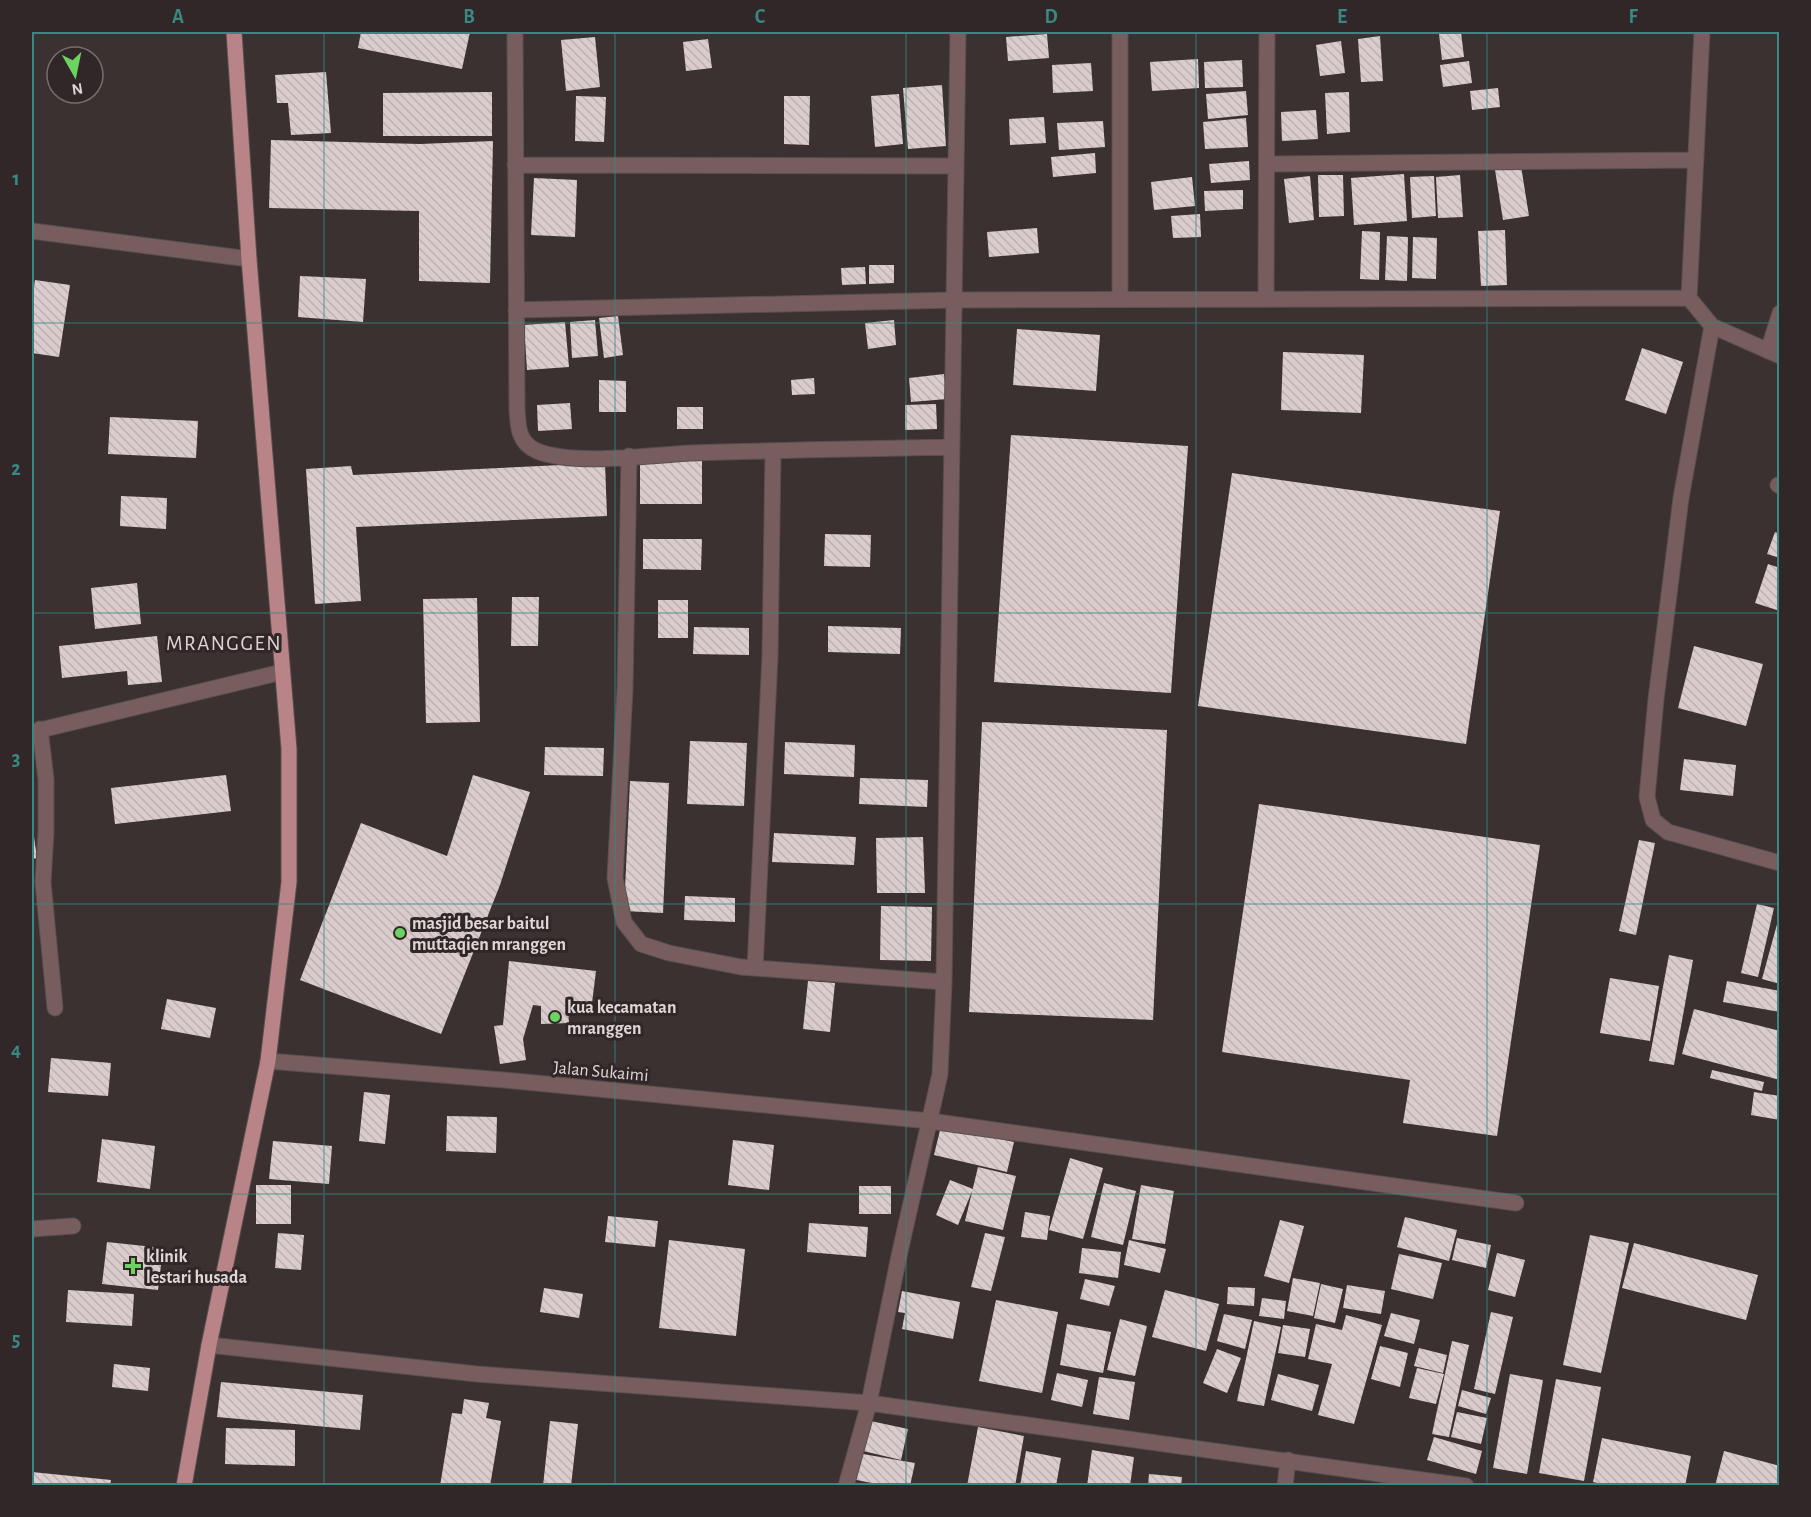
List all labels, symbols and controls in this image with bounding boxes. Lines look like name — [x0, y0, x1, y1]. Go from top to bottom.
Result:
text: A — [172, 7, 184, 27]
text: B — [463, 7, 475, 27]
text: C — [755, 7, 766, 27]
text: D — [1044, 7, 1058, 27]
text: E — [1337, 7, 1347, 27]
text: F — [1628, 7, 1638, 27]
north arrow — [45, 45, 105, 105]
text: N — [70, 80, 84, 98]
text: 1 — [12, 169, 20, 189]
text: 2 — [11, 459, 21, 479]
district label: MRANGGEN — [166, 633, 282, 654]
text: 3 — [12, 749, 20, 769]
place label: masjid besar baitul muttaqien mranggen — [412, 915, 566, 954]
marker: masjid besar baitul muttaqien mranggen — [393, 926, 407, 940]
place label: kua kecamatan mranggen — [567, 999, 676, 1038]
marker: kua kecamatan mranggen — [548, 1010, 562, 1024]
text: 4 — [11, 1040, 21, 1060]
street label: Jalan Sukaimi — [553, 1059, 649, 1085]
place label: klinik lestari husada — [146, 1248, 247, 1287]
marker: klinik lestari husada — [124, 1257, 142, 1275]
text: 5 — [12, 1330, 20, 1350]

